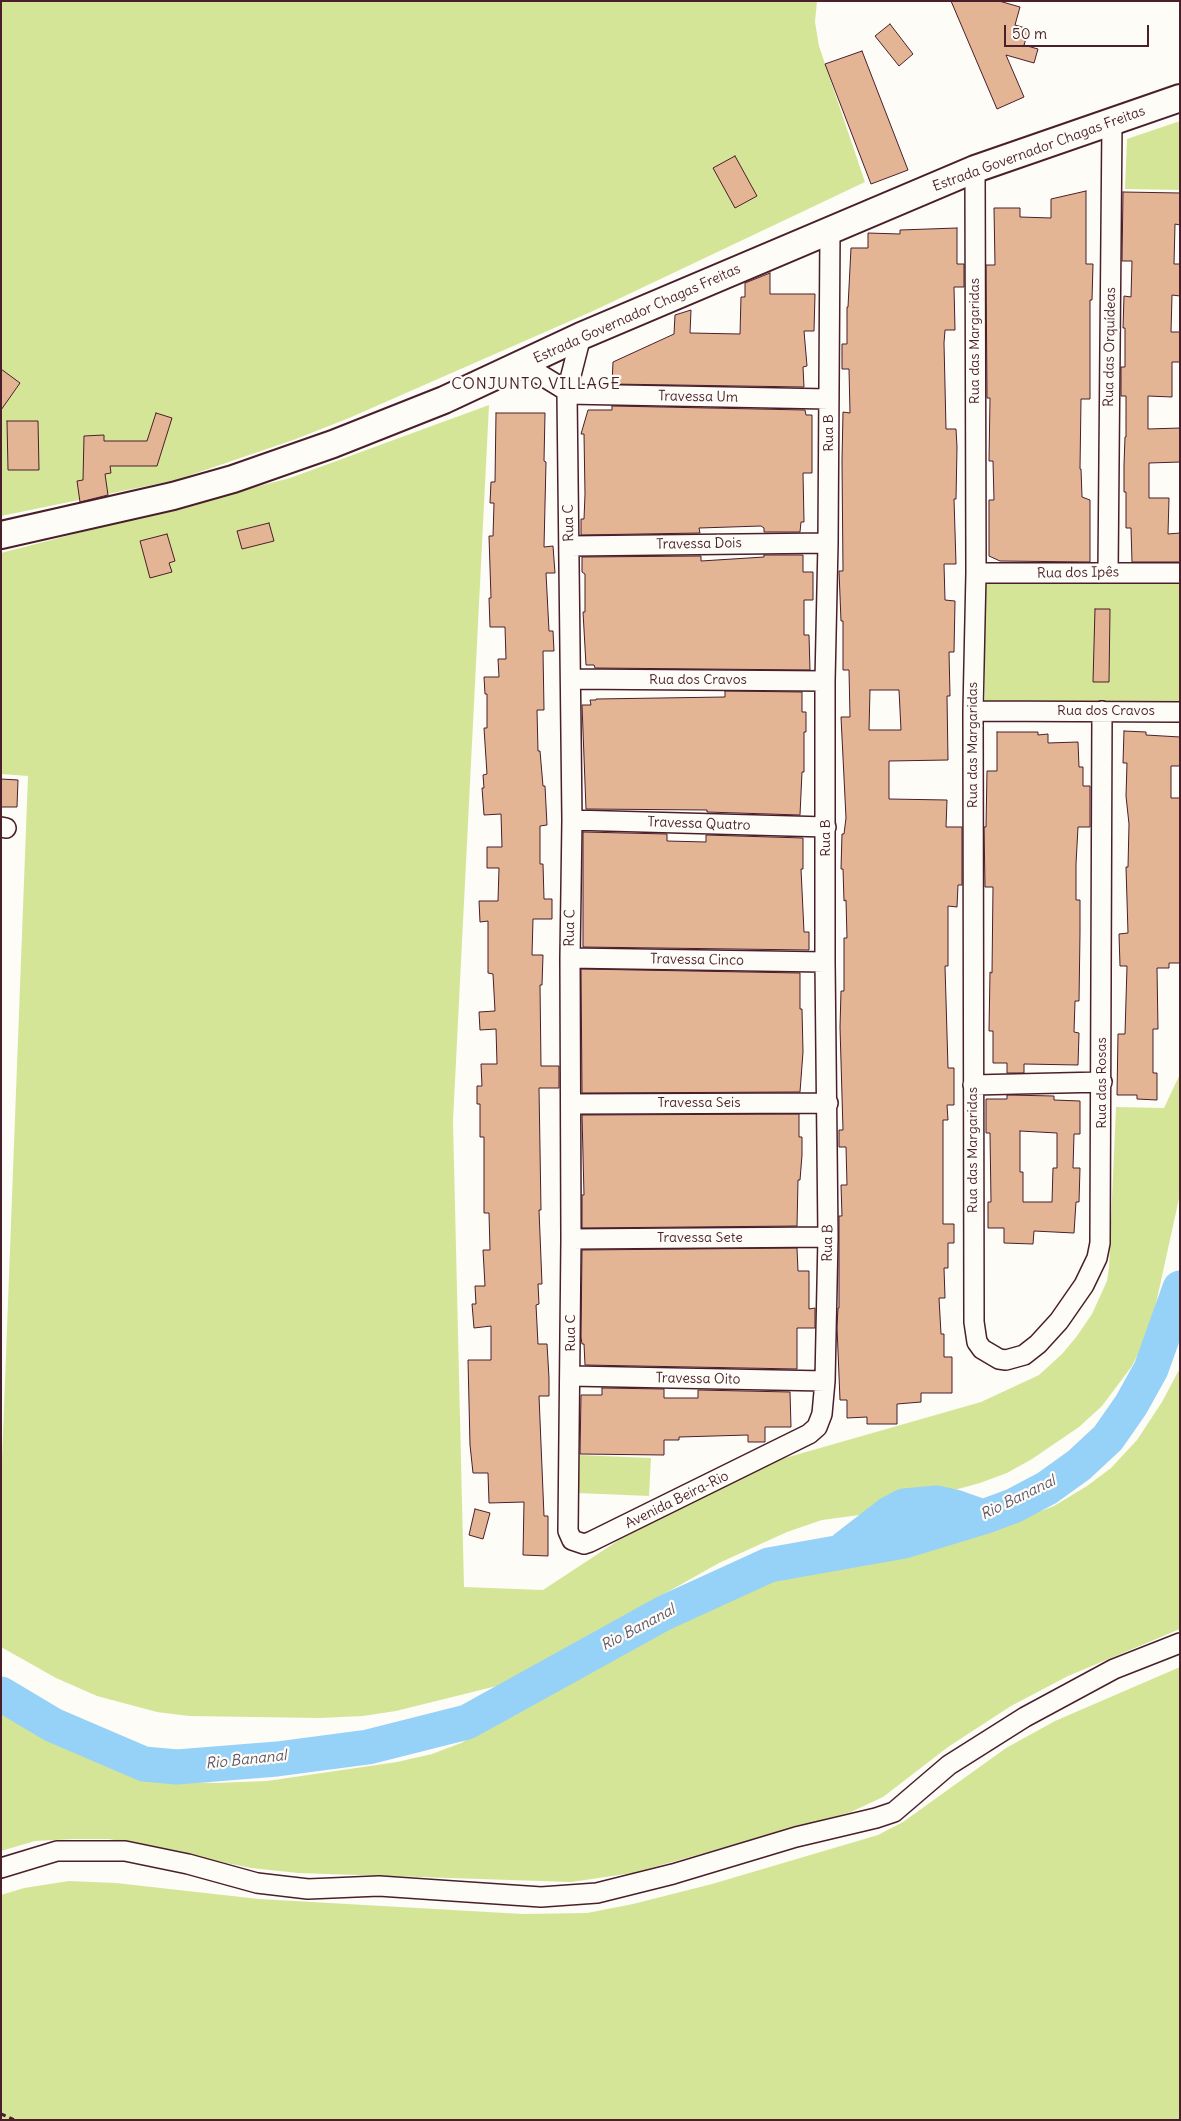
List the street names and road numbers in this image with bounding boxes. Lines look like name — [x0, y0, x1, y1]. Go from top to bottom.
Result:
street label: Estrada Governador Chagas Freitas — [931, 103, 1147, 195]
street label: Estrada Governador Chagas Freitas — [531, 261, 743, 367]
street label: Rua das Margaridas — [967, 278, 983, 404]
street label: Rua das Orquídeas — [1101, 287, 1119, 407]
street label: Travessa Um — [658, 388, 738, 406]
street label: Rua B — [821, 414, 837, 452]
street label: Rua C — [560, 504, 578, 542]
street label: Travessa Dois — [656, 535, 742, 553]
street label: Rua dos Ipês — [1037, 564, 1119, 582]
street label: Rua dos Cravos — [649, 672, 747, 688]
street label: Rua das Margaridas — [965, 682, 981, 808]
street label: Rua dos Cravos — [1057, 703, 1155, 719]
street label: Travessa Quatro — [647, 814, 751, 834]
street label: Rua B — [818, 819, 834, 857]
street label: Rua C — [561, 909, 579, 947]
street label: Travessa Cinco — [650, 951, 744, 969]
street label: Rua das Rosas — [1094, 1037, 1110, 1129]
street label: Rua das Margaridas — [965, 1087, 981, 1213]
street label: Travessa Seis — [657, 1095, 741, 1111]
street label: Rua B — [819, 1224, 837, 1262]
street label: Travessa Sete — [657, 1230, 743, 1246]
street label: Rua C — [563, 1314, 579, 1352]
street label: Travessa Oito — [655, 1370, 741, 1388]
street label: Avenida Beira-Rio — [622, 1468, 732, 1532]

